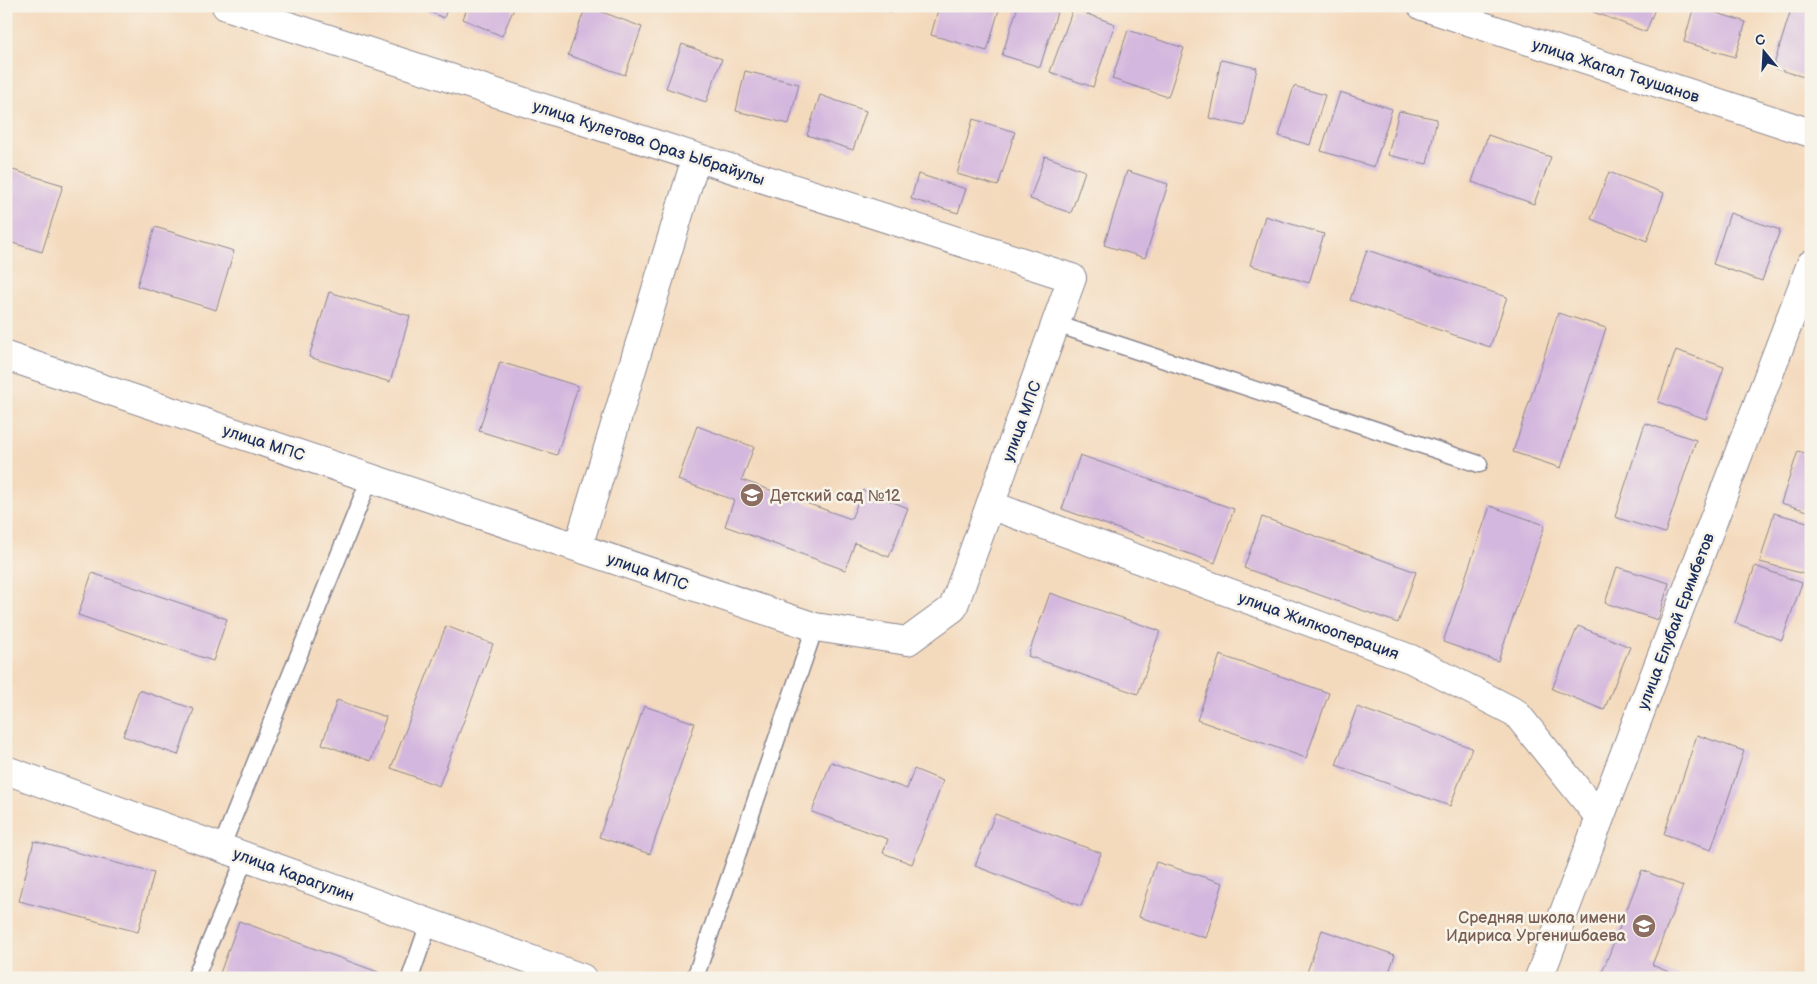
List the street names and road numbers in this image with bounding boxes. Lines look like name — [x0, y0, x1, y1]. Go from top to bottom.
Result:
street label: улица Жагал Таушанов — [1530, 35, 1702, 108]
street label: улица Кулетова Ораз Ыбрайулы — [530, 97, 767, 190]
street label: улица МПС — [999, 378, 1046, 465]
street label: улица МПС — [220, 421, 307, 466]
street label: улица Елубай Еримбетов — [1634, 530, 1719, 713]
street label: улица МПС — [604, 550, 691, 595]
street label: улица Жилкооперация — [1236, 589, 1401, 664]
street label: улица Карагулин — [230, 845, 357, 906]

